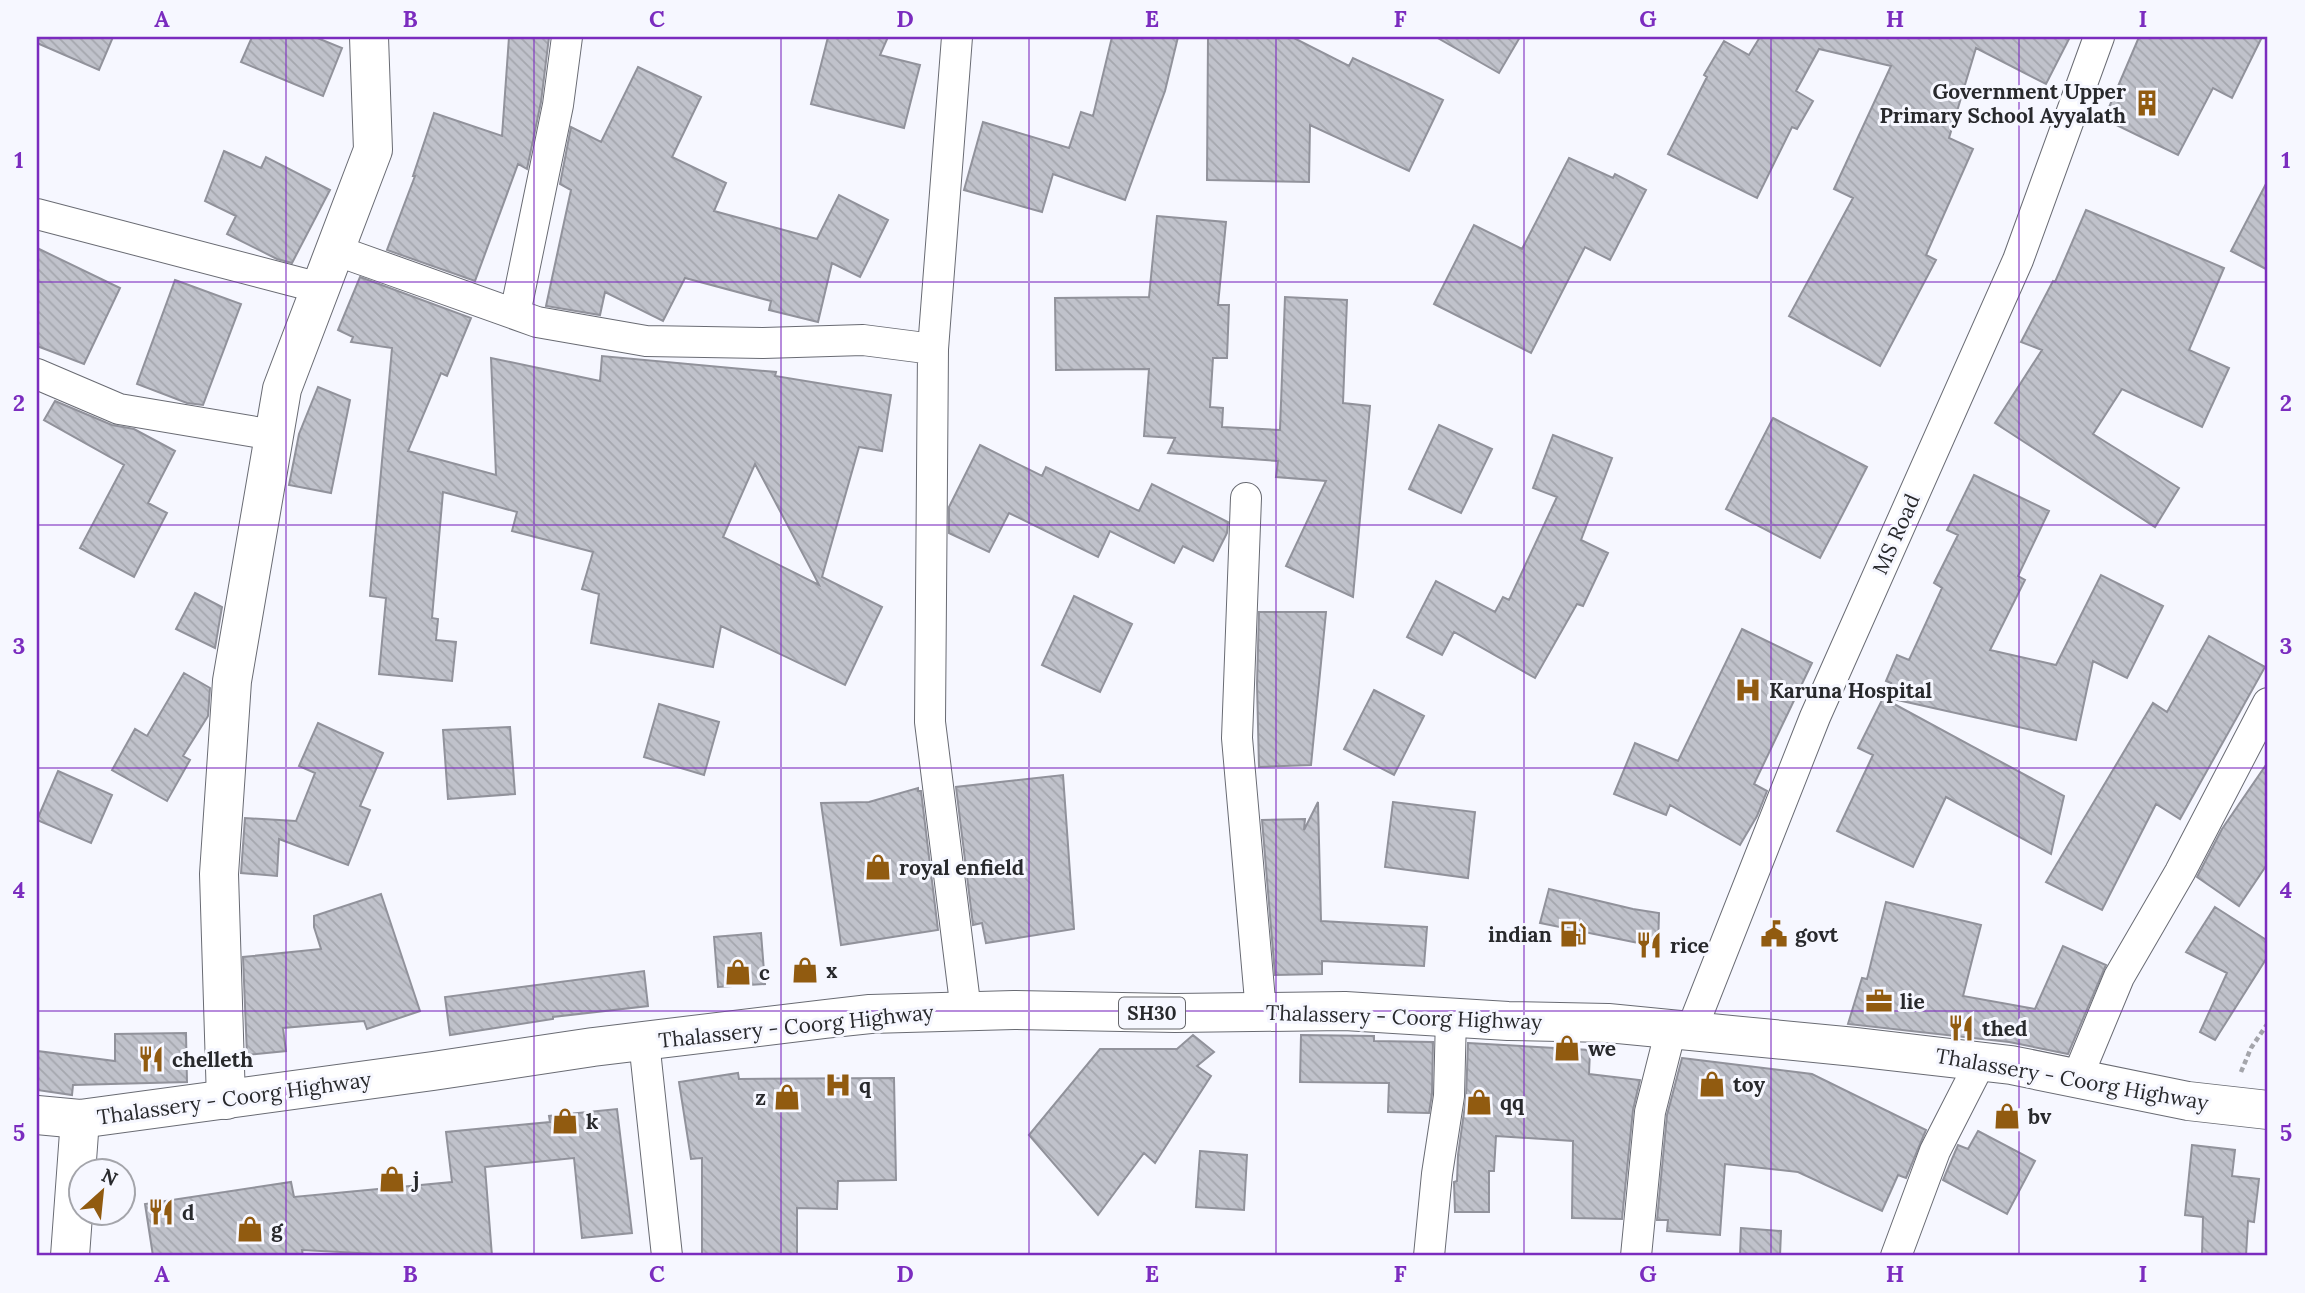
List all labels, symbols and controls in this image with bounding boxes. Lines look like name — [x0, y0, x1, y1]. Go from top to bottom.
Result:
text: A — [154, 4, 170, 33]
text: B — [402, 4, 418, 33]
text: C — [649, 4, 665, 33]
text: D — [896, 4, 914, 33]
text: E — [1145, 4, 1159, 33]
text: F — [1393, 4, 1407, 33]
text: G — [1639, 4, 1657, 33]
text: H — [1886, 4, 1904, 33]
text: I — [2139, 4, 2147, 33]
place label: Government Upper Primary School Ayyalath — [1879, 78, 2126, 129]
building icon: Government Upper Primary School Ayyalath — [2132, 88, 2162, 118]
text: 1 — [14, 145, 24, 174]
text: 1 — [2281, 145, 2291, 174]
text: 2 — [13, 388, 25, 417]
text: 2 — [2280, 388, 2292, 417]
street label: MS Road — [1866, 489, 1926, 579]
text: 3 — [13, 631, 25, 660]
text: 3 — [2280, 631, 2292, 660]
hospital icon: Karuna Hospital — [1733, 675, 1763, 705]
place label: Karuna Hospital — [1769, 677, 1932, 704]
shop icon: royal enfield — [863, 852, 893, 882]
place label: royal enfield — [899, 854, 1024, 881]
text: 4 — [13, 875, 25, 904]
text: 4 — [2280, 875, 2292, 904]
fuel station icon: indian — [1558, 919, 1588, 949]
public building icon: govt — [1759, 919, 1789, 949]
place label: indian — [1488, 921, 1552, 948]
place label: govt — [1795, 921, 1839, 948]
restaurant icon: rice — [1634, 930, 1664, 960]
place label: rice — [1670, 932, 1709, 959]
shop icon: x — [790, 955, 820, 985]
shop icon: c — [723, 957, 753, 987]
place label: x — [826, 957, 838, 984]
place label: c — [759, 959, 770, 986]
office icon: lie — [1864, 986, 1894, 1016]
place label: lie — [1900, 988, 1925, 1015]
street label: Thalassery - Coorg Highway — [657, 998, 935, 1054]
road number: SH30 — [1119, 998, 1185, 1028]
street label: Thalassery - Coorg Highway — [1265, 999, 1543, 1035]
restaurant icon: thed — [1946, 1013, 1976, 1043]
place label: thed — [1982, 1015, 2028, 1042]
shop icon: we — [1552, 1033, 1582, 1063]
place label: we — [1588, 1035, 1616, 1062]
street label: Thalassery - Coorg Highway — [1933, 1042, 2211, 1116]
restaurant icon: chelleth — [136, 1044, 166, 1074]
place label: chelleth — [172, 1046, 253, 1073]
street label: Thalassery - Coorg Highway — [95, 1065, 373, 1131]
shop icon: toy — [1697, 1069, 1727, 1099]
hospital icon: q — [823, 1070, 853, 1100]
place label: toy — [1733, 1071, 1765, 1098]
place label: q — [859, 1072, 872, 1099]
shop icon: z — [772, 1082, 802, 1112]
place label: z — [755, 1084, 766, 1111]
shop icon: qq — [1464, 1087, 1494, 1117]
place label: qq — [1500, 1089, 1525, 1116]
shop icon: bv — [1992, 1101, 2022, 1131]
place label: bv — [2027, 1103, 2052, 1130]
shop icon: k — [550, 1106, 580, 1136]
place label: k — [586, 1108, 599, 1135]
text: 5 — [13, 1118, 25, 1147]
text: 5 — [2280, 1118, 2292, 1147]
north arrow — [66, 1156, 136, 1226]
text: N — [98, 1163, 122, 1191]
shop icon: j — [377, 1164, 407, 1194]
place label: j — [411, 1166, 419, 1193]
restaurant icon: d — [146, 1197, 176, 1227]
place label: d — [182, 1199, 195, 1226]
shop icon: g — [235, 1214, 265, 1244]
place label: g — [271, 1216, 284, 1243]
text: A — [154, 1259, 170, 1288]
text: B — [402, 1259, 418, 1288]
text: C — [649, 1259, 665, 1288]
text: D — [896, 1259, 914, 1288]
text: E — [1145, 1259, 1159, 1288]
text: F — [1393, 1259, 1407, 1288]
text: G — [1639, 1259, 1657, 1288]
text: H — [1886, 1259, 1904, 1288]
text: I — [2139, 1259, 2147, 1288]

